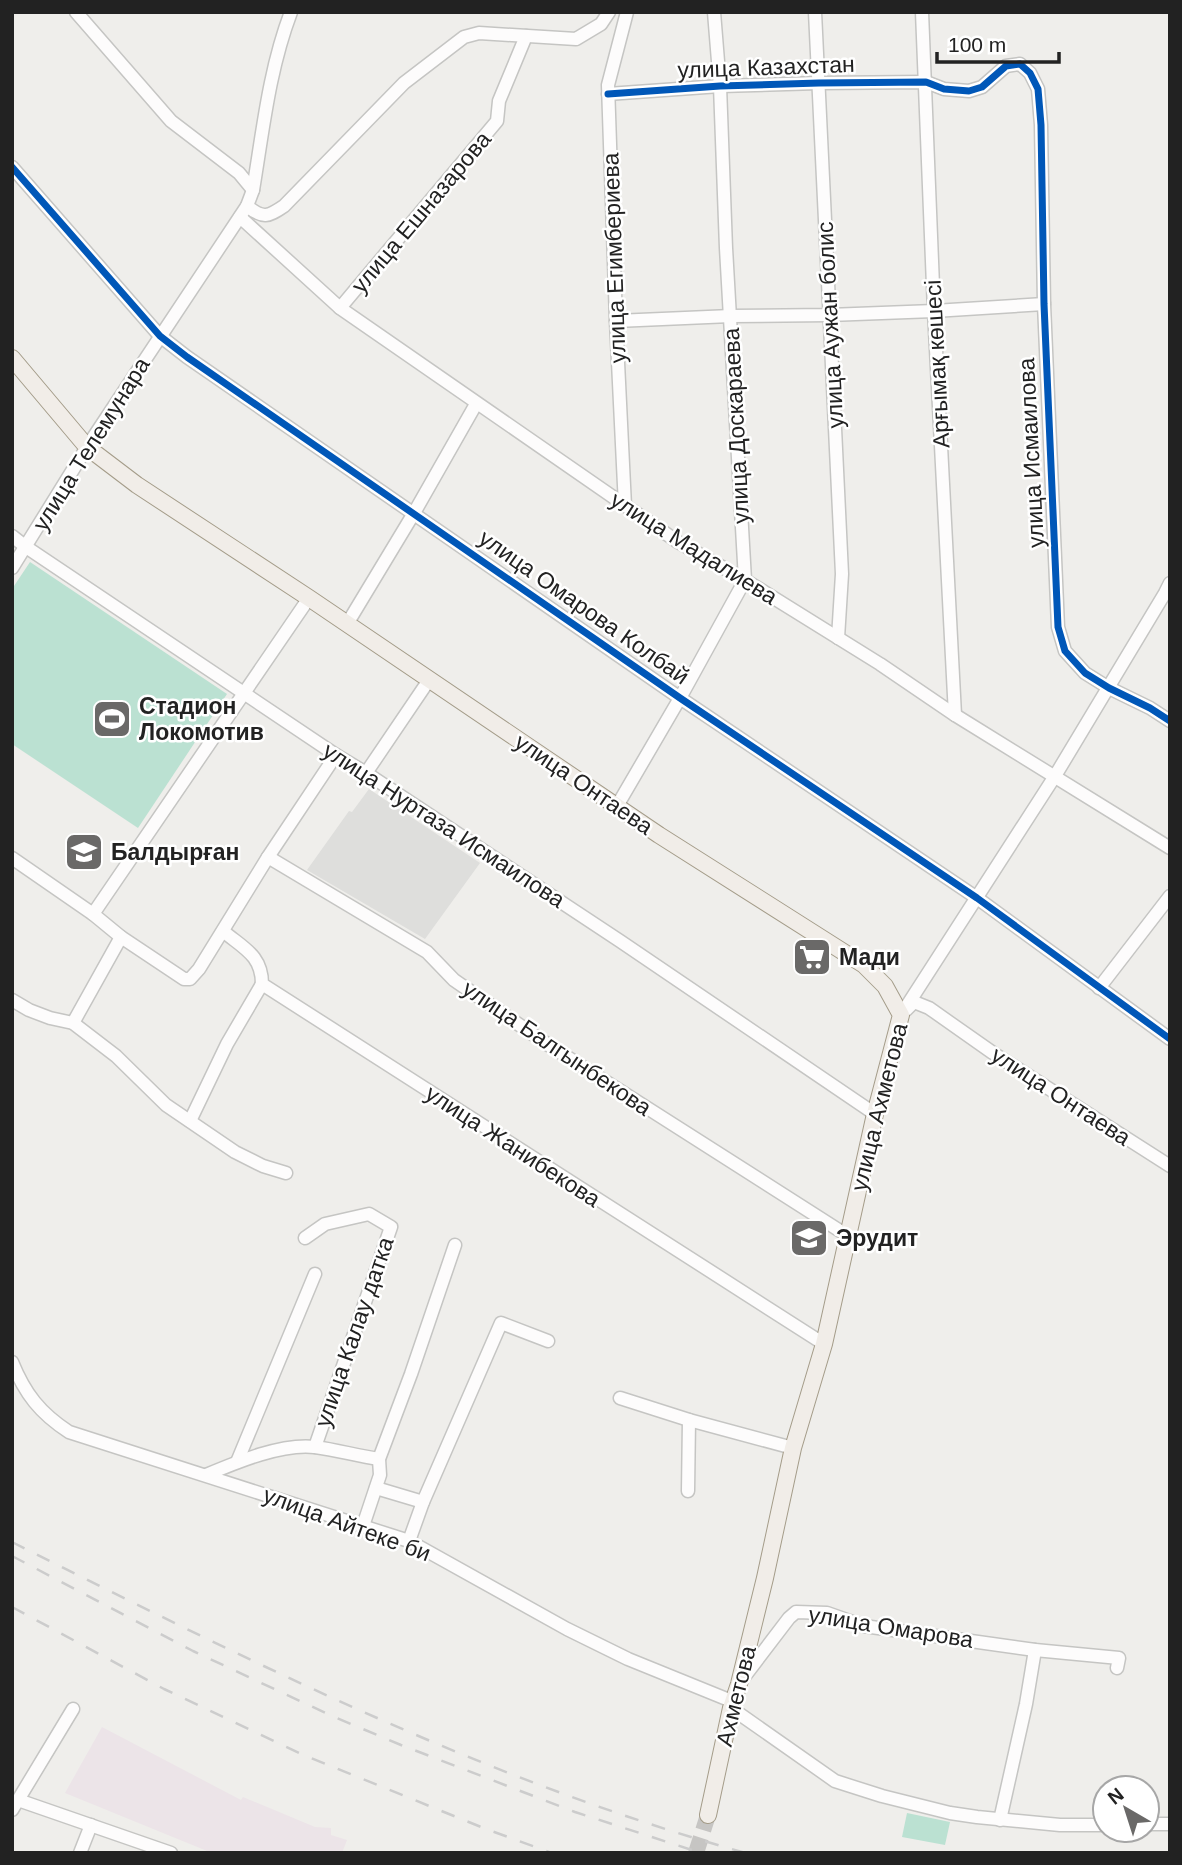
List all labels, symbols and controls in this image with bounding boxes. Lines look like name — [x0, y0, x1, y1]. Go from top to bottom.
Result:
scale bar — [937, 21, 1060, 65]
text: 100 m — [948, 33, 1006, 56]
street label: улица Казахстан — [677, 51, 855, 83]
street label: улица Ешназарова — [346, 126, 496, 298]
street label: улица Егимбериева — [597, 152, 631, 364]
street label: улица Аужан болис — [812, 221, 848, 429]
street label: Арғымақ көшесі — [920, 279, 954, 449]
street label: улица Доскараева — [718, 327, 754, 525]
street label: улица Телемунара — [27, 352, 155, 535]
street label: улица Исмаилова — [1013, 357, 1049, 549]
street label: улица Мадалиева — [606, 486, 782, 610]
street label: улица Омарова Колбай — [474, 525, 694, 689]
place label: Стадион Локомотив — [139, 693, 264, 745]
sports icon: Стадион Локомотив — [91, 698, 133, 740]
street label: улица Онтаева — [510, 728, 658, 840]
street label: улица Нуртаза Исмаилова — [318, 737, 570, 913]
school or university icon: Балдырған — [63, 831, 105, 873]
place label: Балдырған — [111, 839, 240, 865]
supermarket icon: Мади — [791, 936, 833, 978]
place label: Мади — [839, 944, 900, 970]
street label: улица Балгынбекова — [458, 975, 657, 1121]
street label: улица Ахметова — [846, 1020, 912, 1194]
street label: улица Онтаева — [986, 1041, 1136, 1151]
street label: улица Жанибекова — [421, 1080, 605, 1212]
school or university icon: Эрудит — [788, 1217, 830, 1259]
place label: Эрудит — [836, 1225, 918, 1251]
street label: улица Калау датка — [309, 1233, 399, 1430]
street label: улица Айтеке би — [260, 1482, 434, 1566]
street label: улица Омарова — [807, 1601, 975, 1653]
street label: Ахметова — [711, 1643, 761, 1749]
north arrow — [1091, 1774, 1161, 1844]
text: N — [1104, 1784, 1128, 1809]

